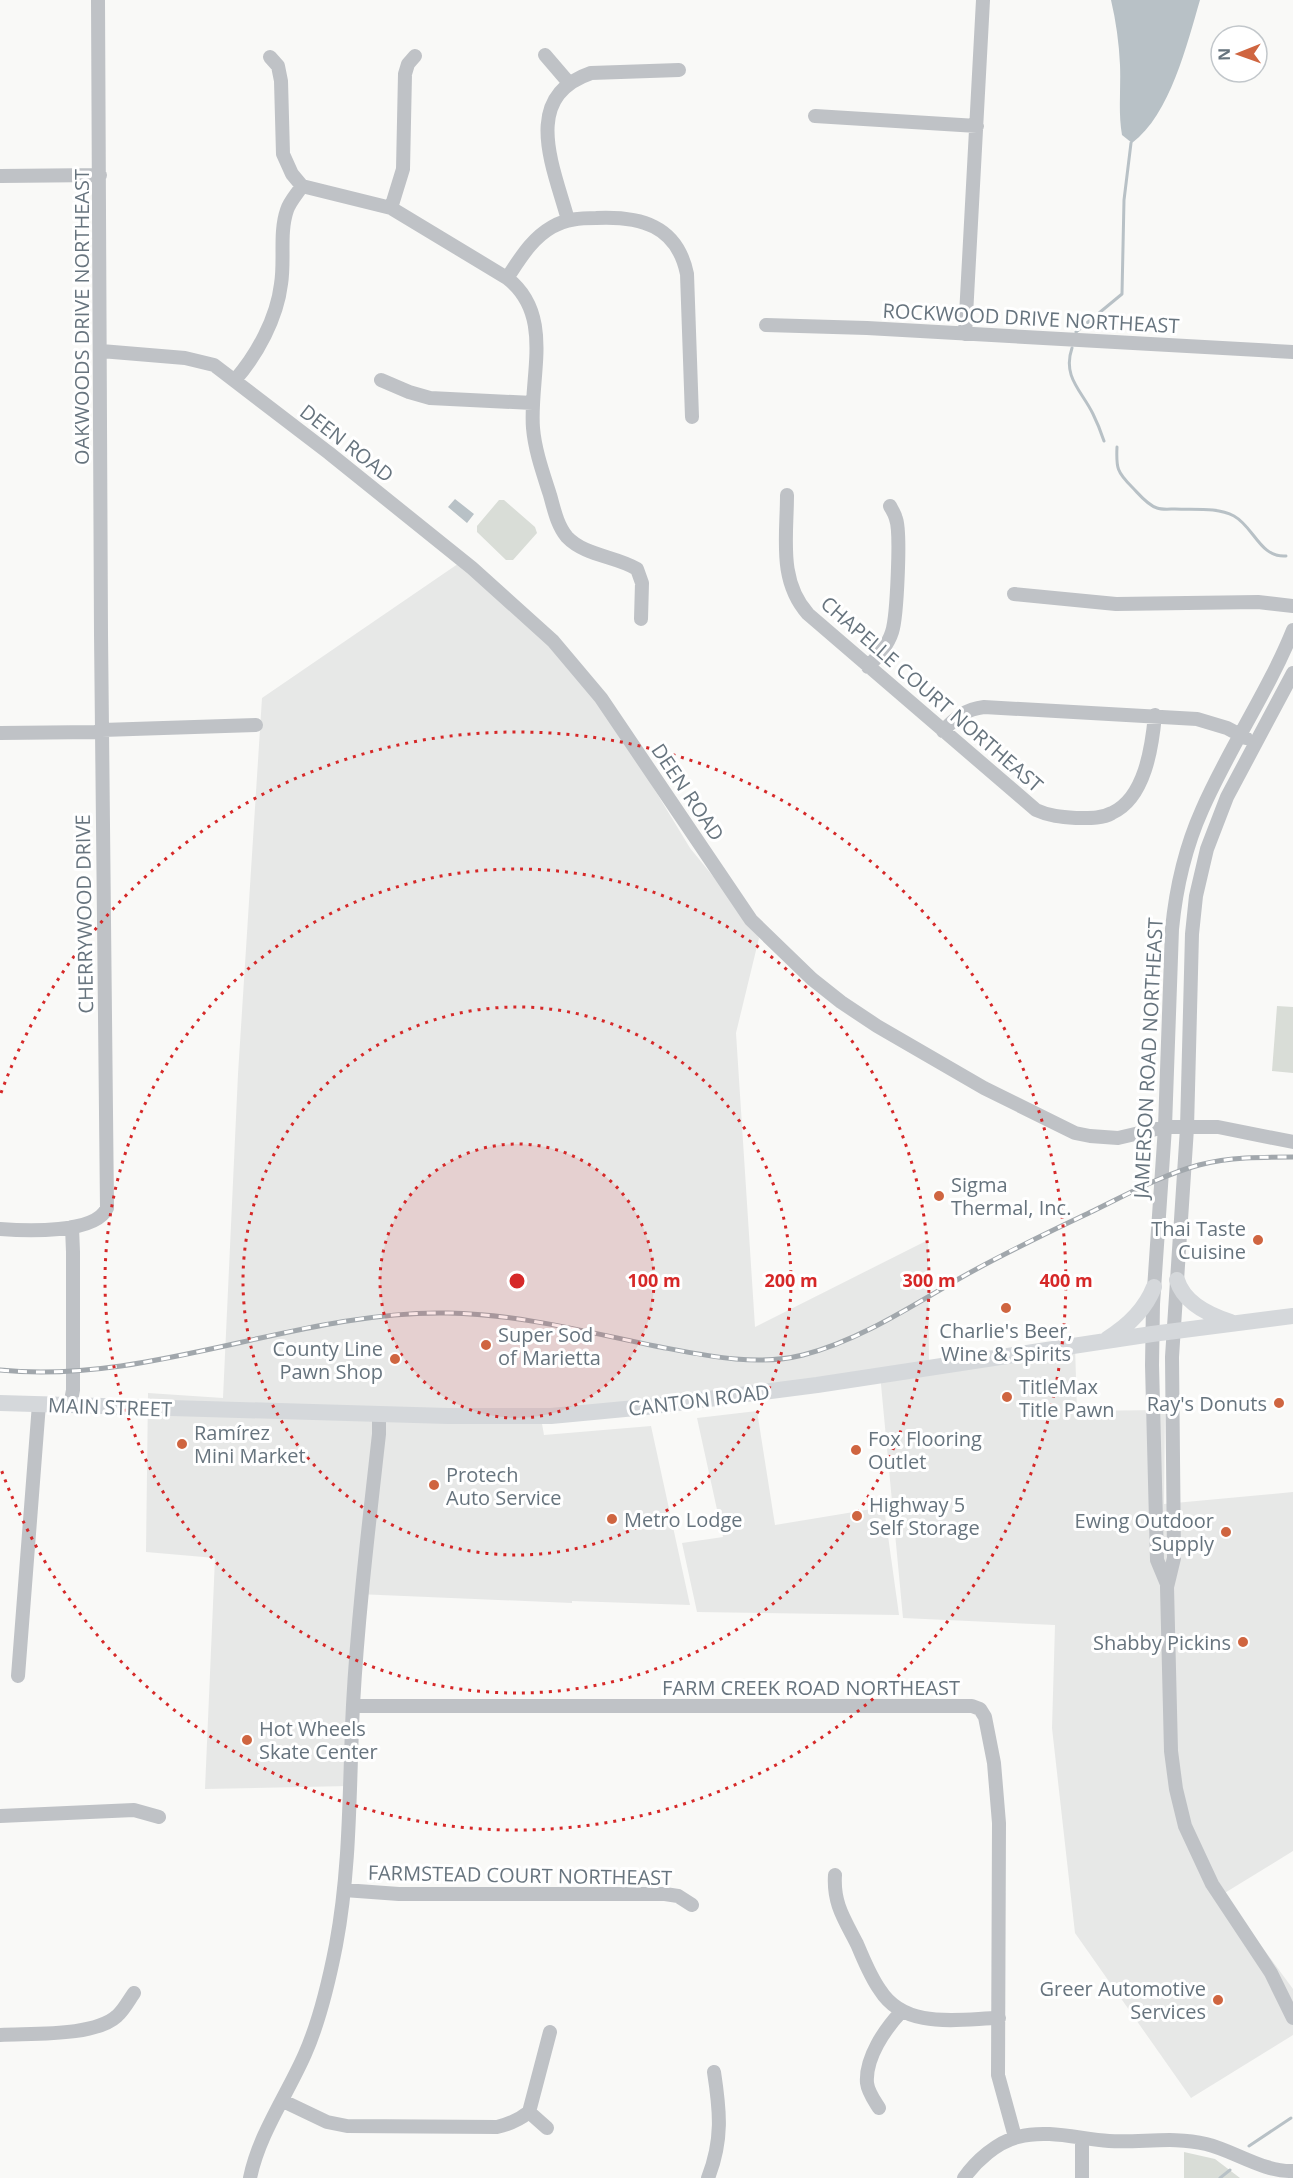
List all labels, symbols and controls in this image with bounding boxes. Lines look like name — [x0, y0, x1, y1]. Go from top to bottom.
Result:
north arrow — [1209, 24, 1269, 84]
text: N — [1213, 48, 1235, 61]
street label: OAKWOODS DRIVE NORTHEAST — [68, 169, 95, 465]
street label: ROCKWOOD DRIVE NORTHEAST — [882, 297, 1180, 339]
street label: DEEN ROAD — [295, 398, 399, 488]
street label: CHAPELLE COURT NORTHEAST — [815, 590, 1049, 798]
street label: DEEN ROAD — [645, 738, 731, 846]
street label: CHERRYWOOD DRIVE — [69, 814, 99, 1014]
street label: JAMERSON ROAD NORTHEAST — [1127, 917, 1169, 1201]
place label: Sigma Thermal, Inc. — [951, 1171, 1071, 1221]
marker: Sigma Thermal, Inc. — [932, 1189, 946, 1203]
place label: Thai Taste Cuisine — [1151, 1215, 1246, 1265]
marker: Thai Taste Cuisine — [1251, 1233, 1265, 1247]
text: 100 m — [627, 1268, 681, 1292]
text: 200 m — [764, 1268, 818, 1292]
text: 300 m — [902, 1268, 956, 1292]
text: 400 m — [1039, 1268, 1093, 1292]
centre of rings — [507, 1271, 527, 1291]
marker: Charlie's Beer, Wine & Spirits — [999, 1301, 1013, 1315]
place label: Charlie's Beer, Wine & Spirits — [939, 1317, 1073, 1367]
place label: Super Sod of Marietta — [498, 1321, 601, 1371]
place label: County Line Pawn Shop — [273, 1335, 383, 1385]
marker: Super Sod of Marietta — [479, 1338, 493, 1352]
marker: County Line Pawn Shop — [388, 1352, 402, 1366]
place label: TitleMax Title Pawn — [1019, 1373, 1115, 1423]
street label: CANTON ROAD — [627, 1378, 771, 1422]
marker: TitleMax Title Pawn — [1000, 1390, 1014, 1404]
place label: Ray's Donuts — [1147, 1390, 1267, 1417]
street label: MAIN STREET — [48, 1391, 172, 1423]
marker: Ray's Donuts — [1272, 1396, 1286, 1410]
place label: Ramírez Mini Market — [194, 1419, 306, 1469]
place label: Fox Flooring Outlet — [868, 1425, 982, 1475]
marker: Ramírez Mini Market — [175, 1437, 189, 1451]
marker: Fox Flooring Outlet — [849, 1443, 863, 1457]
place label: Protech Auto Service — [446, 1461, 562, 1511]
marker: Protech Auto Service — [427, 1478, 441, 1492]
place label: Highway 5 Self Storage — [869, 1491, 980, 1541]
place label: Metro Lodge — [624, 1506, 743, 1533]
place label: Ewing Outdoor Supply — [1075, 1507, 1215, 1557]
marker: Highway 5 Self Storage — [850, 1509, 864, 1523]
marker: Metro Lodge — [605, 1512, 619, 1526]
marker: Ewing Outdoor Supply — [1219, 1525, 1233, 1539]
place label: Shabby Pickins — [1093, 1629, 1231, 1656]
marker: Shabby Pickins — [1236, 1635, 1250, 1649]
street label: FARM CREEK ROAD NORTHEAST — [662, 1674, 960, 1701]
place label: Hot Wheels Skate Center — [259, 1715, 378, 1765]
marker: Hot Wheels Skate Center — [240, 1733, 254, 1747]
street label: FARMSTEAD COURT NORTHEAST — [368, 1859, 672, 1891]
place label: Greer Automotive Services — [1039, 1975, 1206, 2025]
marker: Greer Automotive Services — [1211, 1993, 1225, 2007]

